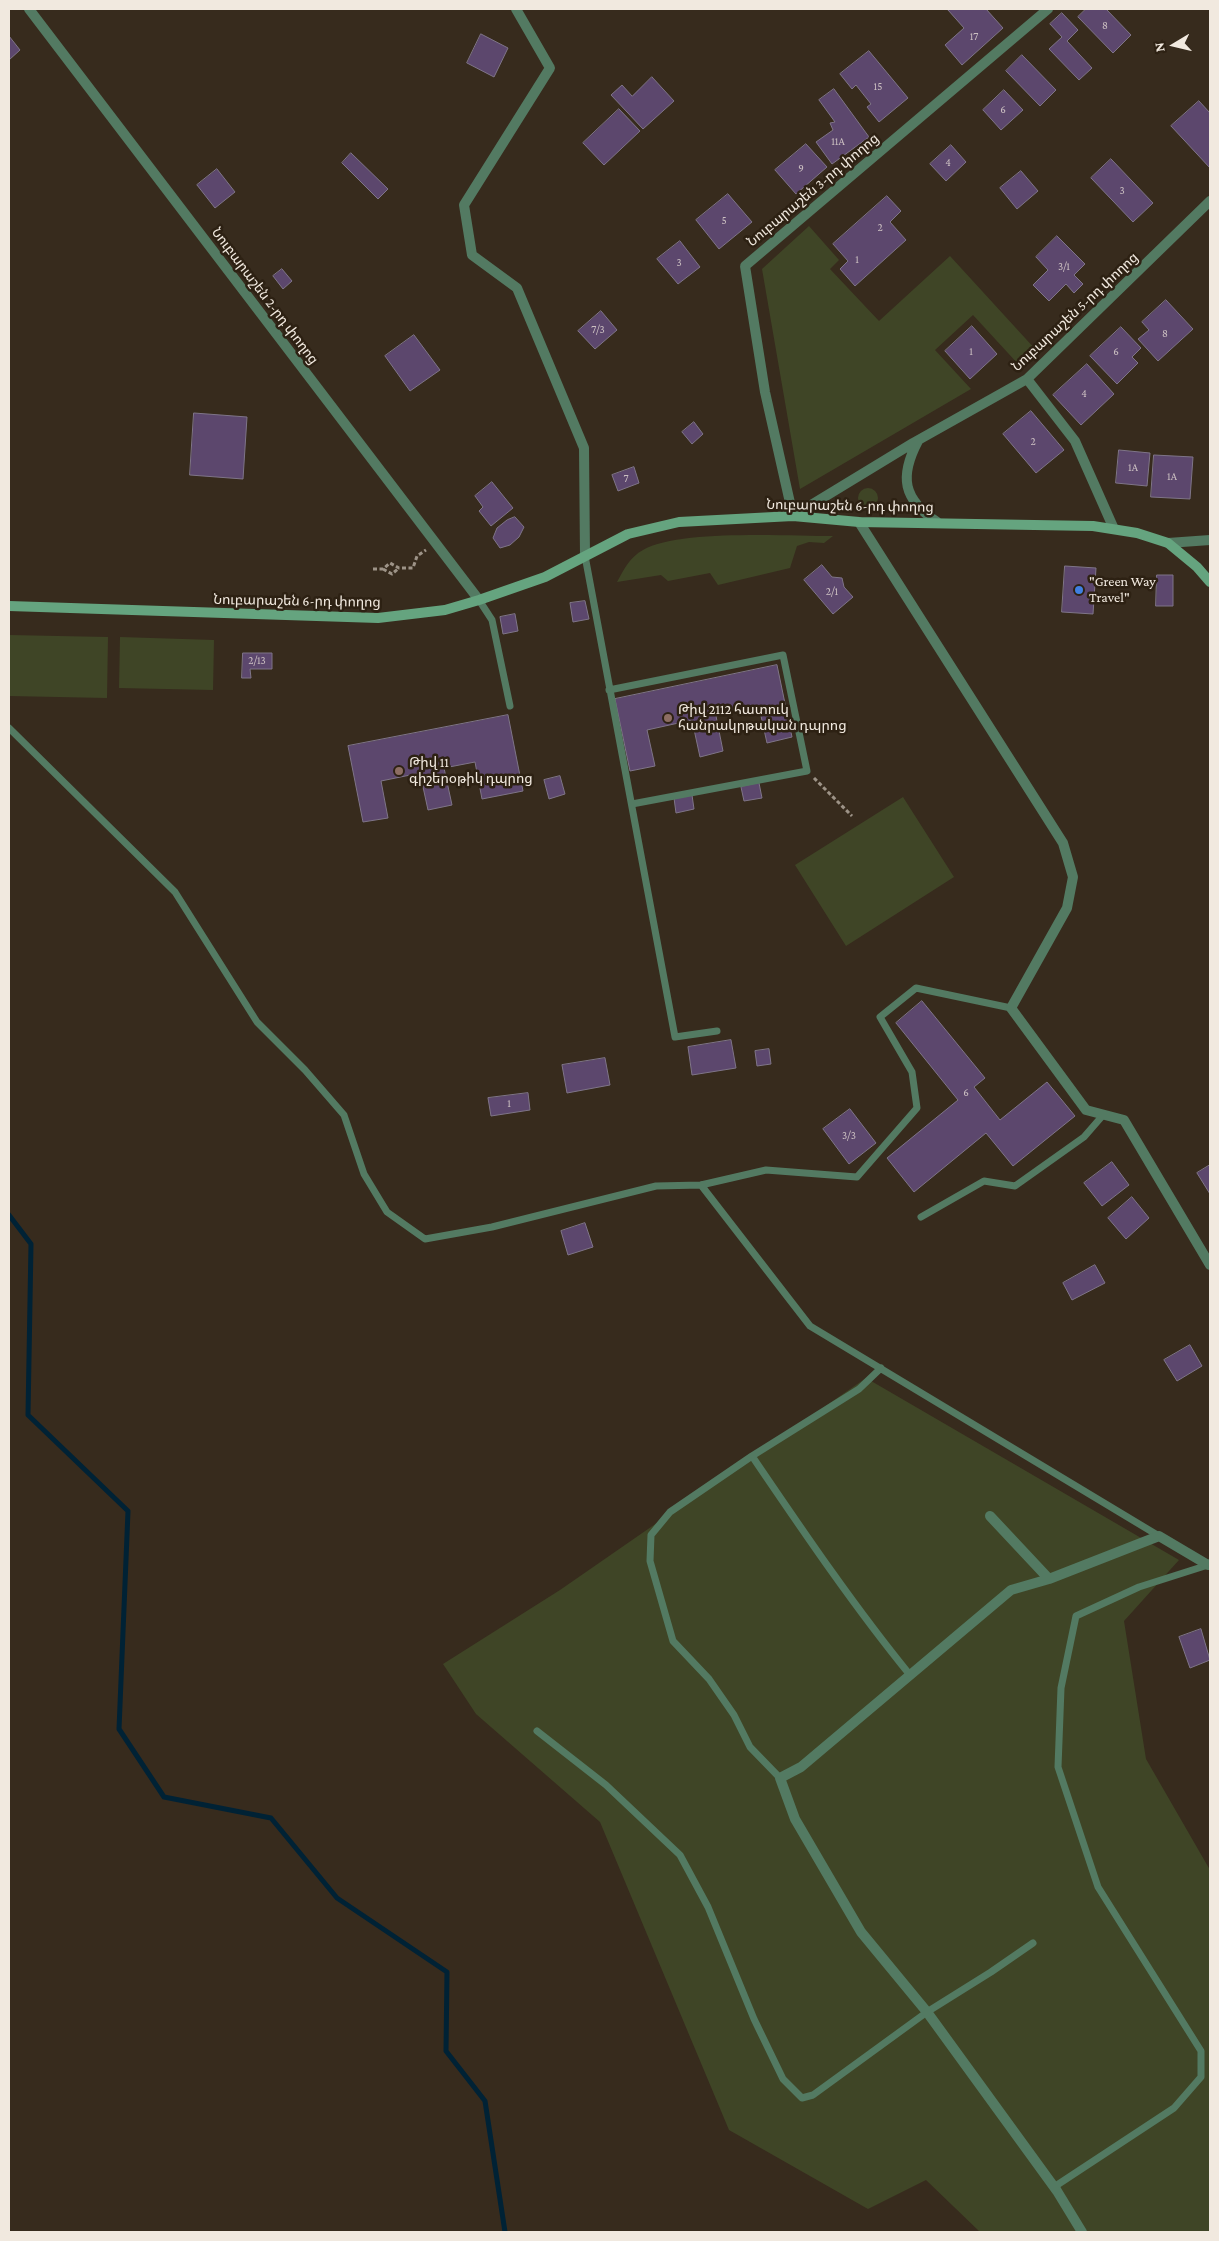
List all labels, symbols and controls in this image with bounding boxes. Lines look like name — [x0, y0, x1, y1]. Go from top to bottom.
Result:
house number: 8 — [1102, 19, 1108, 33]
north arrow — [1149, 20, 1199, 70]
house number: 17 — [970, 30, 978, 44]
text: N — [1151, 41, 1168, 53]
house number: 15 — [874, 80, 882, 94]
house number: 6 — [1000, 103, 1006, 117]
street label: Նուբարաշեն 3-րդ փողոց — [744, 130, 882, 250]
house number: 11A — [831, 135, 845, 149]
house number: 4 — [945, 156, 951, 170]
house number: 9 — [798, 162, 804, 176]
house number: 3 — [1119, 184, 1125, 198]
house number: 5 — [721, 214, 727, 228]
house number: 2 — [877, 221, 883, 235]
street label: Նուբարաշեն 2-րդ փողոց — [208, 224, 322, 368]
street label: Նուբարաշեն 5-րդ փողոց — [1008, 249, 1142, 375]
house number: 1 — [855, 253, 859, 267]
house number: 3 — [676, 256, 682, 270]
house number: 3/1 — [1058, 260, 1070, 274]
house number: 7/3 — [591, 323, 605, 337]
house number: 8 — [1162, 327, 1168, 341]
house number: 1 — [969, 345, 973, 359]
house number: 6 — [1113, 345, 1119, 359]
house number: 4 — [1081, 387, 1087, 401]
house number: 2 — [1030, 435, 1036, 449]
house number: 1A — [1128, 461, 1138, 475]
house number: 1A — [1167, 470, 1177, 484]
house number: 7 — [623, 472, 629, 486]
street label: Նուբարաշեն 6-րդ փողոց — [766, 496, 934, 516]
place label: "Green Way Travel" — [1089, 574, 1156, 606]
marker: "Green Way Travel" — [1073, 584, 1085, 596]
house number: 2/1 — [826, 585, 838, 599]
street label: Նուբարաշեն 6-րդ փողոց — [213, 591, 381, 611]
house number: 2/13 — [248, 654, 266, 668]
place label: Թիվ 2112 հատուկ հանրակրթական դպրոց — [678, 702, 847, 734]
marker: Թիվ 2112 հատուկ հանրակրթական դպրոց — [662, 712, 674, 724]
place label: Թիվ 11 գիշերօթիկ դպրոց — [409, 755, 533, 788]
marker: Թիվ 11 գիշերօթիկ դպրոց — [393, 765, 405, 777]
house number: 6 — [963, 1086, 969, 1100]
house number: 1 — [507, 1097, 511, 1111]
house number: 3/3 — [842, 1129, 856, 1143]

